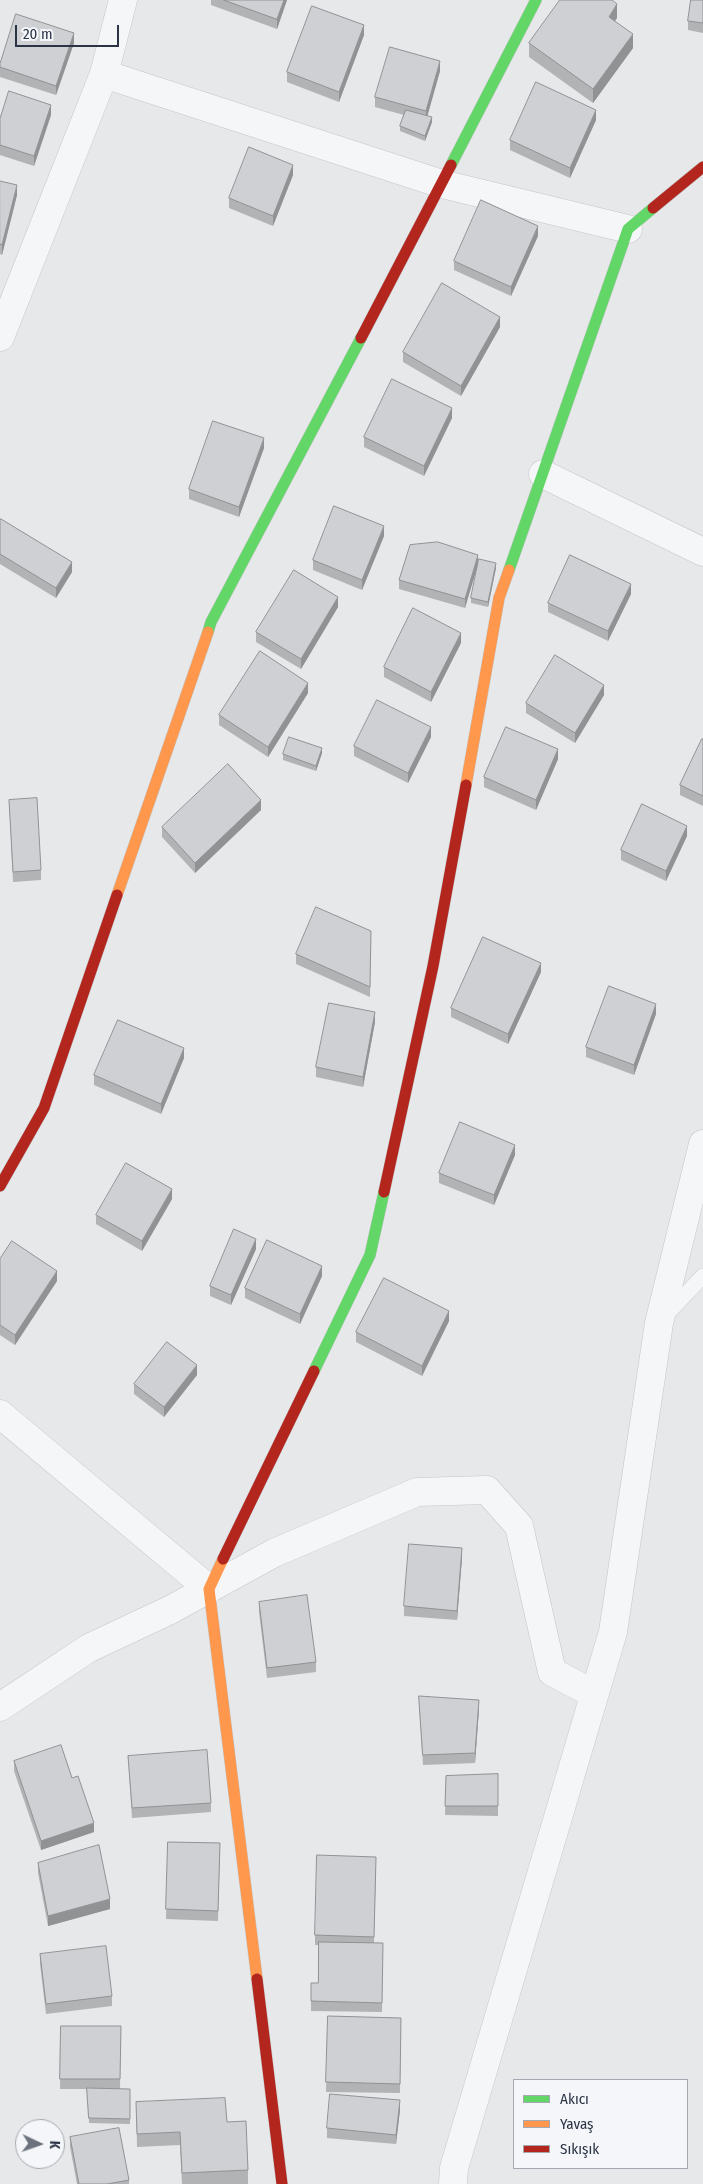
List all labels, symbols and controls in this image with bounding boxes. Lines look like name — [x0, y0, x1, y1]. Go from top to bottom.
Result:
scale bar — [18, 15, 121, 47]
text: 20 m — [23, 25, 53, 43]
legend — [513, 2079, 688, 2169]
text: Akıcı — [560, 2090, 589, 2108]
text: Yavaş — [560, 2115, 594, 2133]
north arrow — [15, 2119, 65, 2169]
text: K — [46, 2140, 63, 2149]
text: Sıkışık — [560, 2140, 599, 2158]

